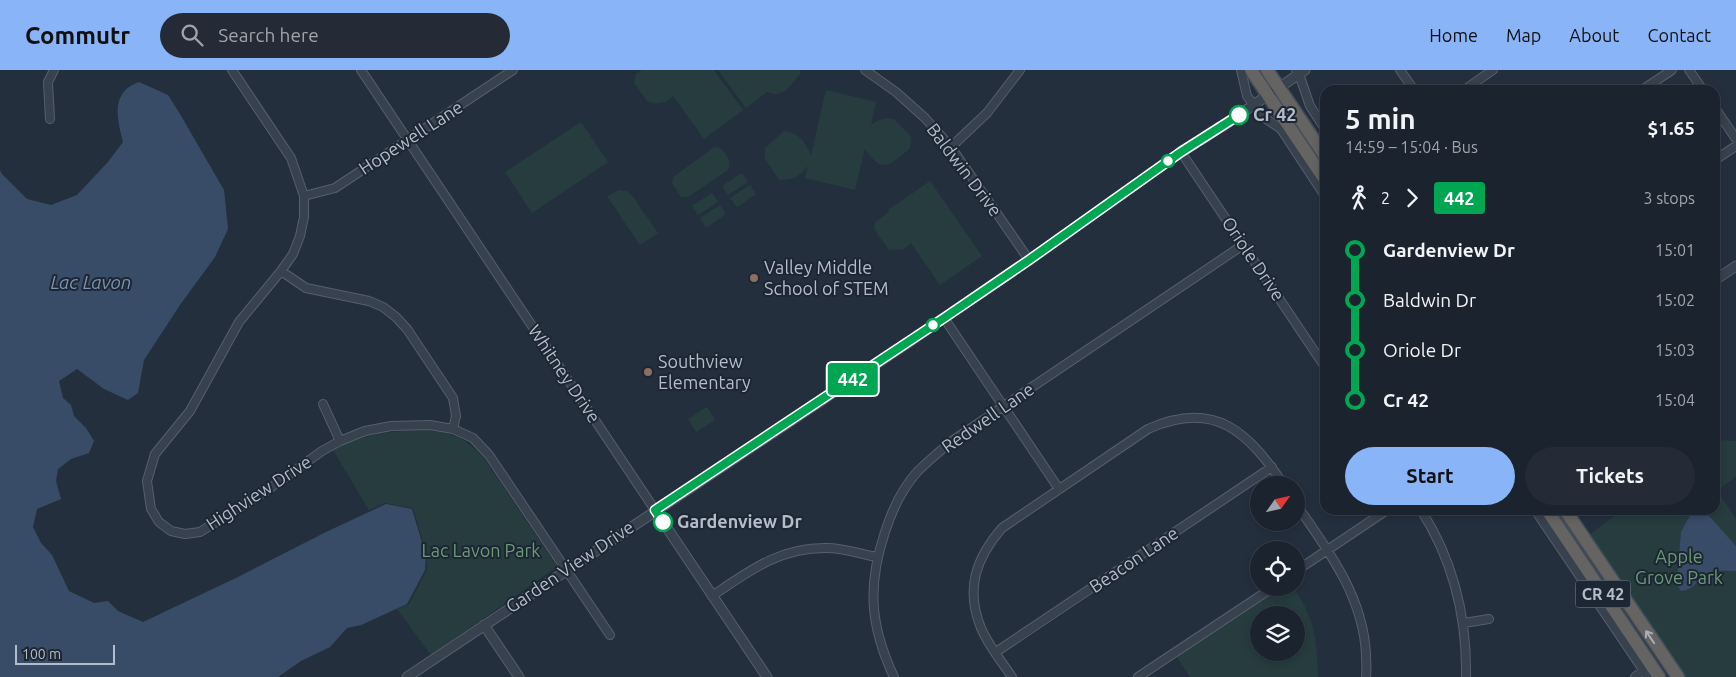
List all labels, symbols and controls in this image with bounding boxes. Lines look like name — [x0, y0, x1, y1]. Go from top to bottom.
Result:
search box — [160, 13, 510, 58]
icon: search — [178, 21, 206, 49]
text: Commutr — [25, 22, 130, 49]
text: Search here — [218, 24, 319, 46]
text: Home — [1429, 25, 1478, 45]
text: Map — [1506, 25, 1541, 45]
text: About — [1569, 25, 1619, 45]
text: Contact — [1647, 25, 1711, 45]
street label: Hopewell Lane — [355, 96, 466, 178]
text: 5 min — [1345, 103, 1416, 134]
place label: Cr 42 — [1253, 104, 1296, 124]
marker: Cr 42 — [1229, 105, 1249, 125]
text: $1.65 — [1647, 117, 1695, 139]
street label: Baldwin Drive — [923, 119, 1006, 220]
text: 14:59 – 15:04 · Bus — [1345, 138, 1478, 156]
unlabelled marker — [1161, 154, 1175, 168]
icon: walk — [1345, 184, 1373, 212]
icon: forward — [1398, 184, 1426, 212]
text: 442 — [1444, 188, 1475, 208]
text: 2 — [1381, 189, 1390, 207]
text: 3 stops — [1643, 189, 1695, 207]
street label: Oriole Drive — [1218, 213, 1289, 304]
text: Gardenview Dr — [1383, 239, 1515, 261]
text: 15:01 — [1655, 241, 1695, 259]
place label: Valley Middle School of STEM — [764, 257, 889, 298]
water label: Lac Lavon — [51, 271, 131, 293]
marker: Valley Middle School of STEM — [748, 272, 760, 284]
text: Baldwin Dr — [1383, 289, 1476, 311]
text: 15:02 — [1655, 291, 1695, 309]
unlabelled marker — [926, 318, 940, 332]
street label: Whitney Drive — [525, 321, 605, 426]
text: Oriole Dr — [1383, 339, 1461, 361]
text: 15:03 — [1655, 341, 1695, 359]
place label: Southview Elementary — [658, 351, 751, 392]
line badge: 442 — [824, 363, 882, 395]
marker: Southview Elementary — [642, 366, 654, 378]
text: 442 — [838, 369, 868, 389]
street label: Redwell Lane — [938, 378, 1037, 456]
text: Cr 42 — [1383, 389, 1429, 411]
text: 15:04 — [1655, 391, 1695, 409]
button: Start — [1345, 447, 1515, 505]
button: Tickets — [1525, 447, 1695, 505]
street label: Highview Drive — [202, 451, 315, 534]
north arrow — [1250, 476, 1305, 531]
map controls — [1250, 476, 1305, 661]
place label: Gardenview Dr — [677, 511, 802, 531]
marker: Gardenview Dr — [653, 512, 673, 532]
street label: Garden View Drive — [502, 516, 637, 616]
street label: Beacon Lane — [1085, 522, 1182, 596]
park label: Lac Lavon Park — [422, 540, 540, 560]
button: locate — [1250, 541, 1305, 596]
park label: Apple Grove Park — [1635, 546, 1723, 587]
road number: CR 42 — [1576, 580, 1630, 608]
button: layers — [1250, 606, 1305, 661]
one-way arrow — [1645, 630, 1655, 644]
scale bar — [15, 642, 115, 665]
text: 100 m — [22, 646, 61, 662]

